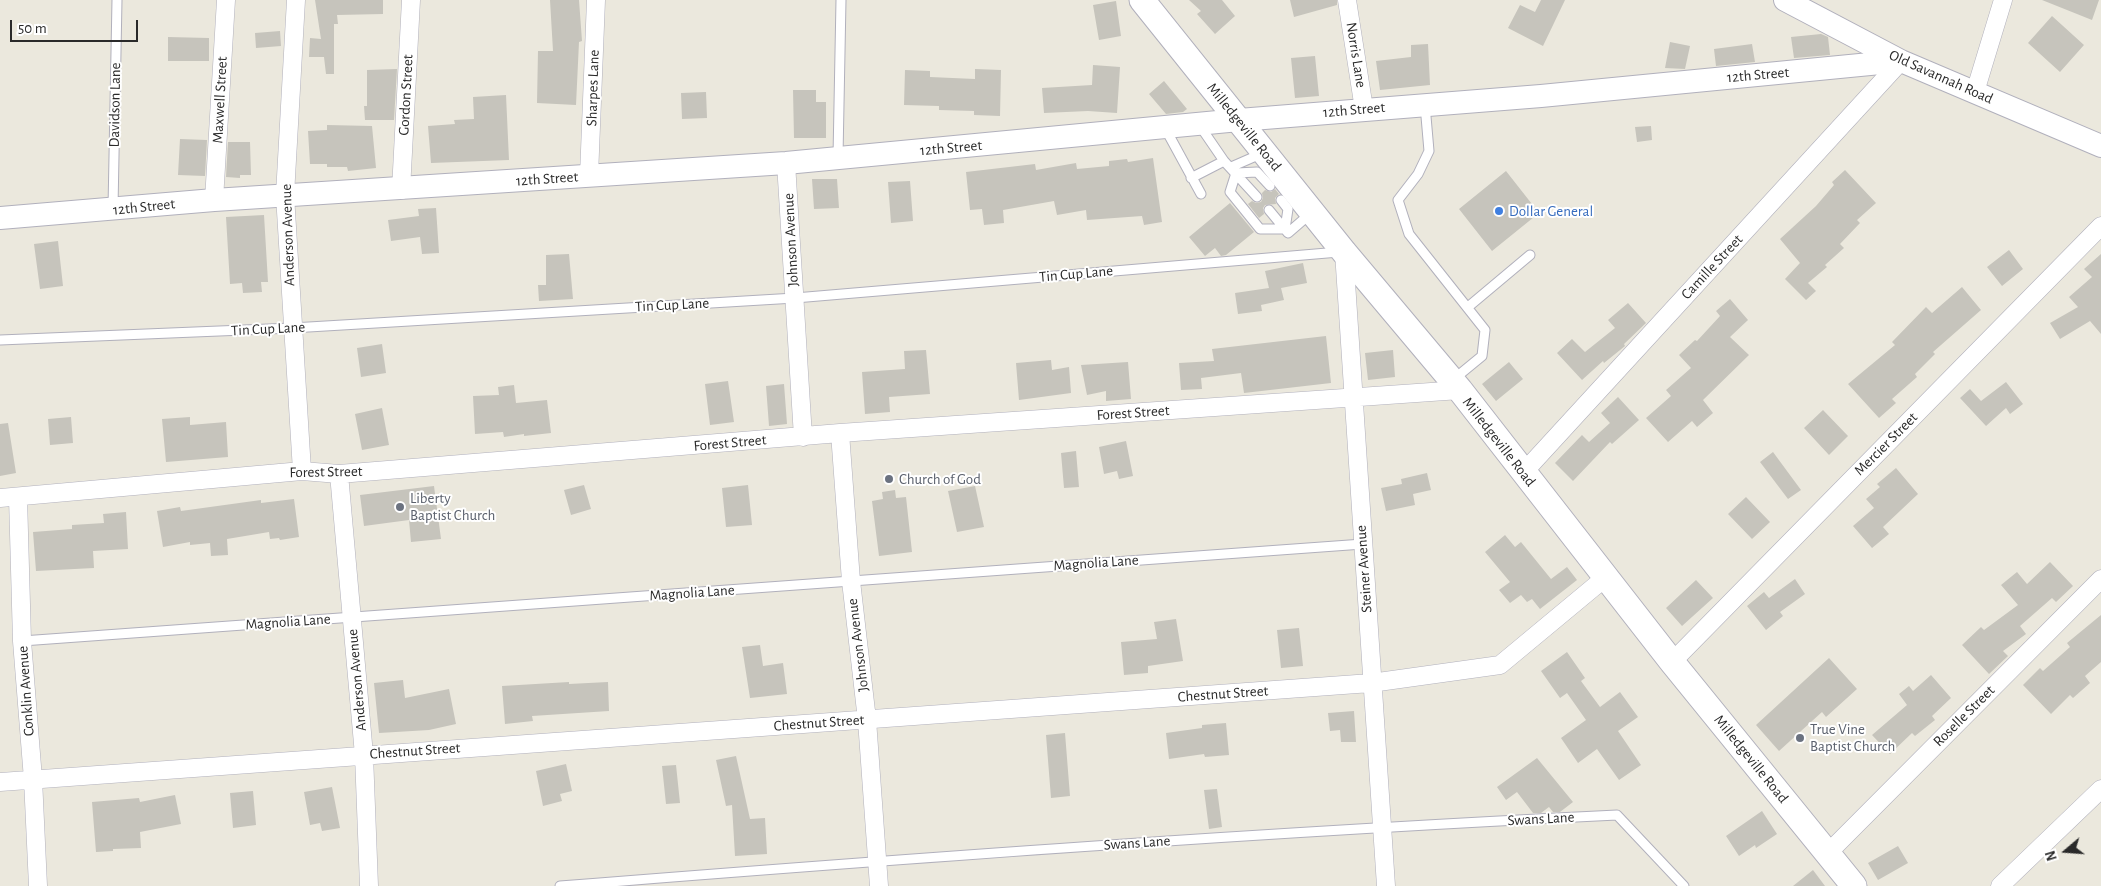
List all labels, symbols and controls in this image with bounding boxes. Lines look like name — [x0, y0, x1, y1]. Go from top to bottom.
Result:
scale bar — [12, 10, 140, 42]
text: 50 m — [18, 21, 47, 36]
street label: Norris Lane — [1342, 21, 1370, 89]
street label: Old Savannah Road — [1886, 46, 1996, 108]
street label: Sharpes Lane — [583, 49, 603, 127]
street label: Gordon Street — [395, 54, 417, 136]
street label: Maxwell Street — [209, 56, 231, 144]
street label: Davidson Lane — [105, 62, 125, 148]
street label: 12th Street — [1726, 63, 1790, 87]
street label: Milledgeville Road — [1203, 79, 1285, 175]
street label: 12th Street — [1322, 98, 1386, 122]
street label: 12th Street — [919, 136, 983, 160]
street label: 12th Street — [515, 168, 579, 190]
street label: Anderson Avenue — [277, 183, 299, 287]
street label: Johnson Avenue — [780, 193, 802, 287]
street label: 12th Street — [112, 195, 176, 219]
place label: Dollar General — [1509, 202, 1593, 220]
marker: Dollar General — [1493, 205, 1505, 217]
street label: Camille Street — [1677, 231, 1747, 303]
street label: Tin Cup Lane — [1038, 262, 1114, 286]
street label: Tin Cup Lane — [634, 294, 710, 316]
street label: Tin Cup Lane — [230, 318, 306, 340]
street label: Milledgeville Road — [1459, 394, 1539, 490]
street label: Forest Street — [1096, 401, 1170, 425]
street label: Mercier Street — [1851, 409, 1921, 479]
street label: Forest Street — [693, 431, 767, 455]
street label: Forest Street — [289, 462, 363, 482]
place label: Church of God — [899, 470, 981, 488]
marker: Church of God — [883, 473, 895, 485]
place label: Liberty Baptist Church — [410, 489, 495, 524]
marker: Liberty Baptist Church — [394, 501, 406, 513]
street label: Steiner Avenue — [1352, 525, 1376, 613]
street label: Magnolia Lane — [1053, 551, 1139, 575]
street label: Magnolia Lane — [649, 581, 735, 605]
street label: Johnson Avenue — [843, 597, 873, 693]
street label: Magnolia Lane — [245, 610, 331, 634]
street label: Anderson Avenue — [344, 628, 370, 732]
street label: Conklin Avenue — [14, 645, 38, 737]
street label: Roselle Street — [1929, 681, 1999, 751]
street label: Chestnut Street — [1177, 682, 1269, 706]
street label: Chestnut Street — [773, 711, 865, 735]
street label: Milledgeville Road — [1710, 711, 1792, 807]
place label: True Vine Baptist Church — [1810, 720, 1895, 755]
marker: True Vine Baptist Church — [1794, 732, 1806, 744]
street label: Chestnut Street — [369, 739, 461, 763]
street label: Swans Lane — [1507, 808, 1575, 830]
north arrow — [2041, 826, 2091, 876]
street label: Swans Lane — [1103, 832, 1171, 854]
text: N — [2044, 849, 2060, 862]

